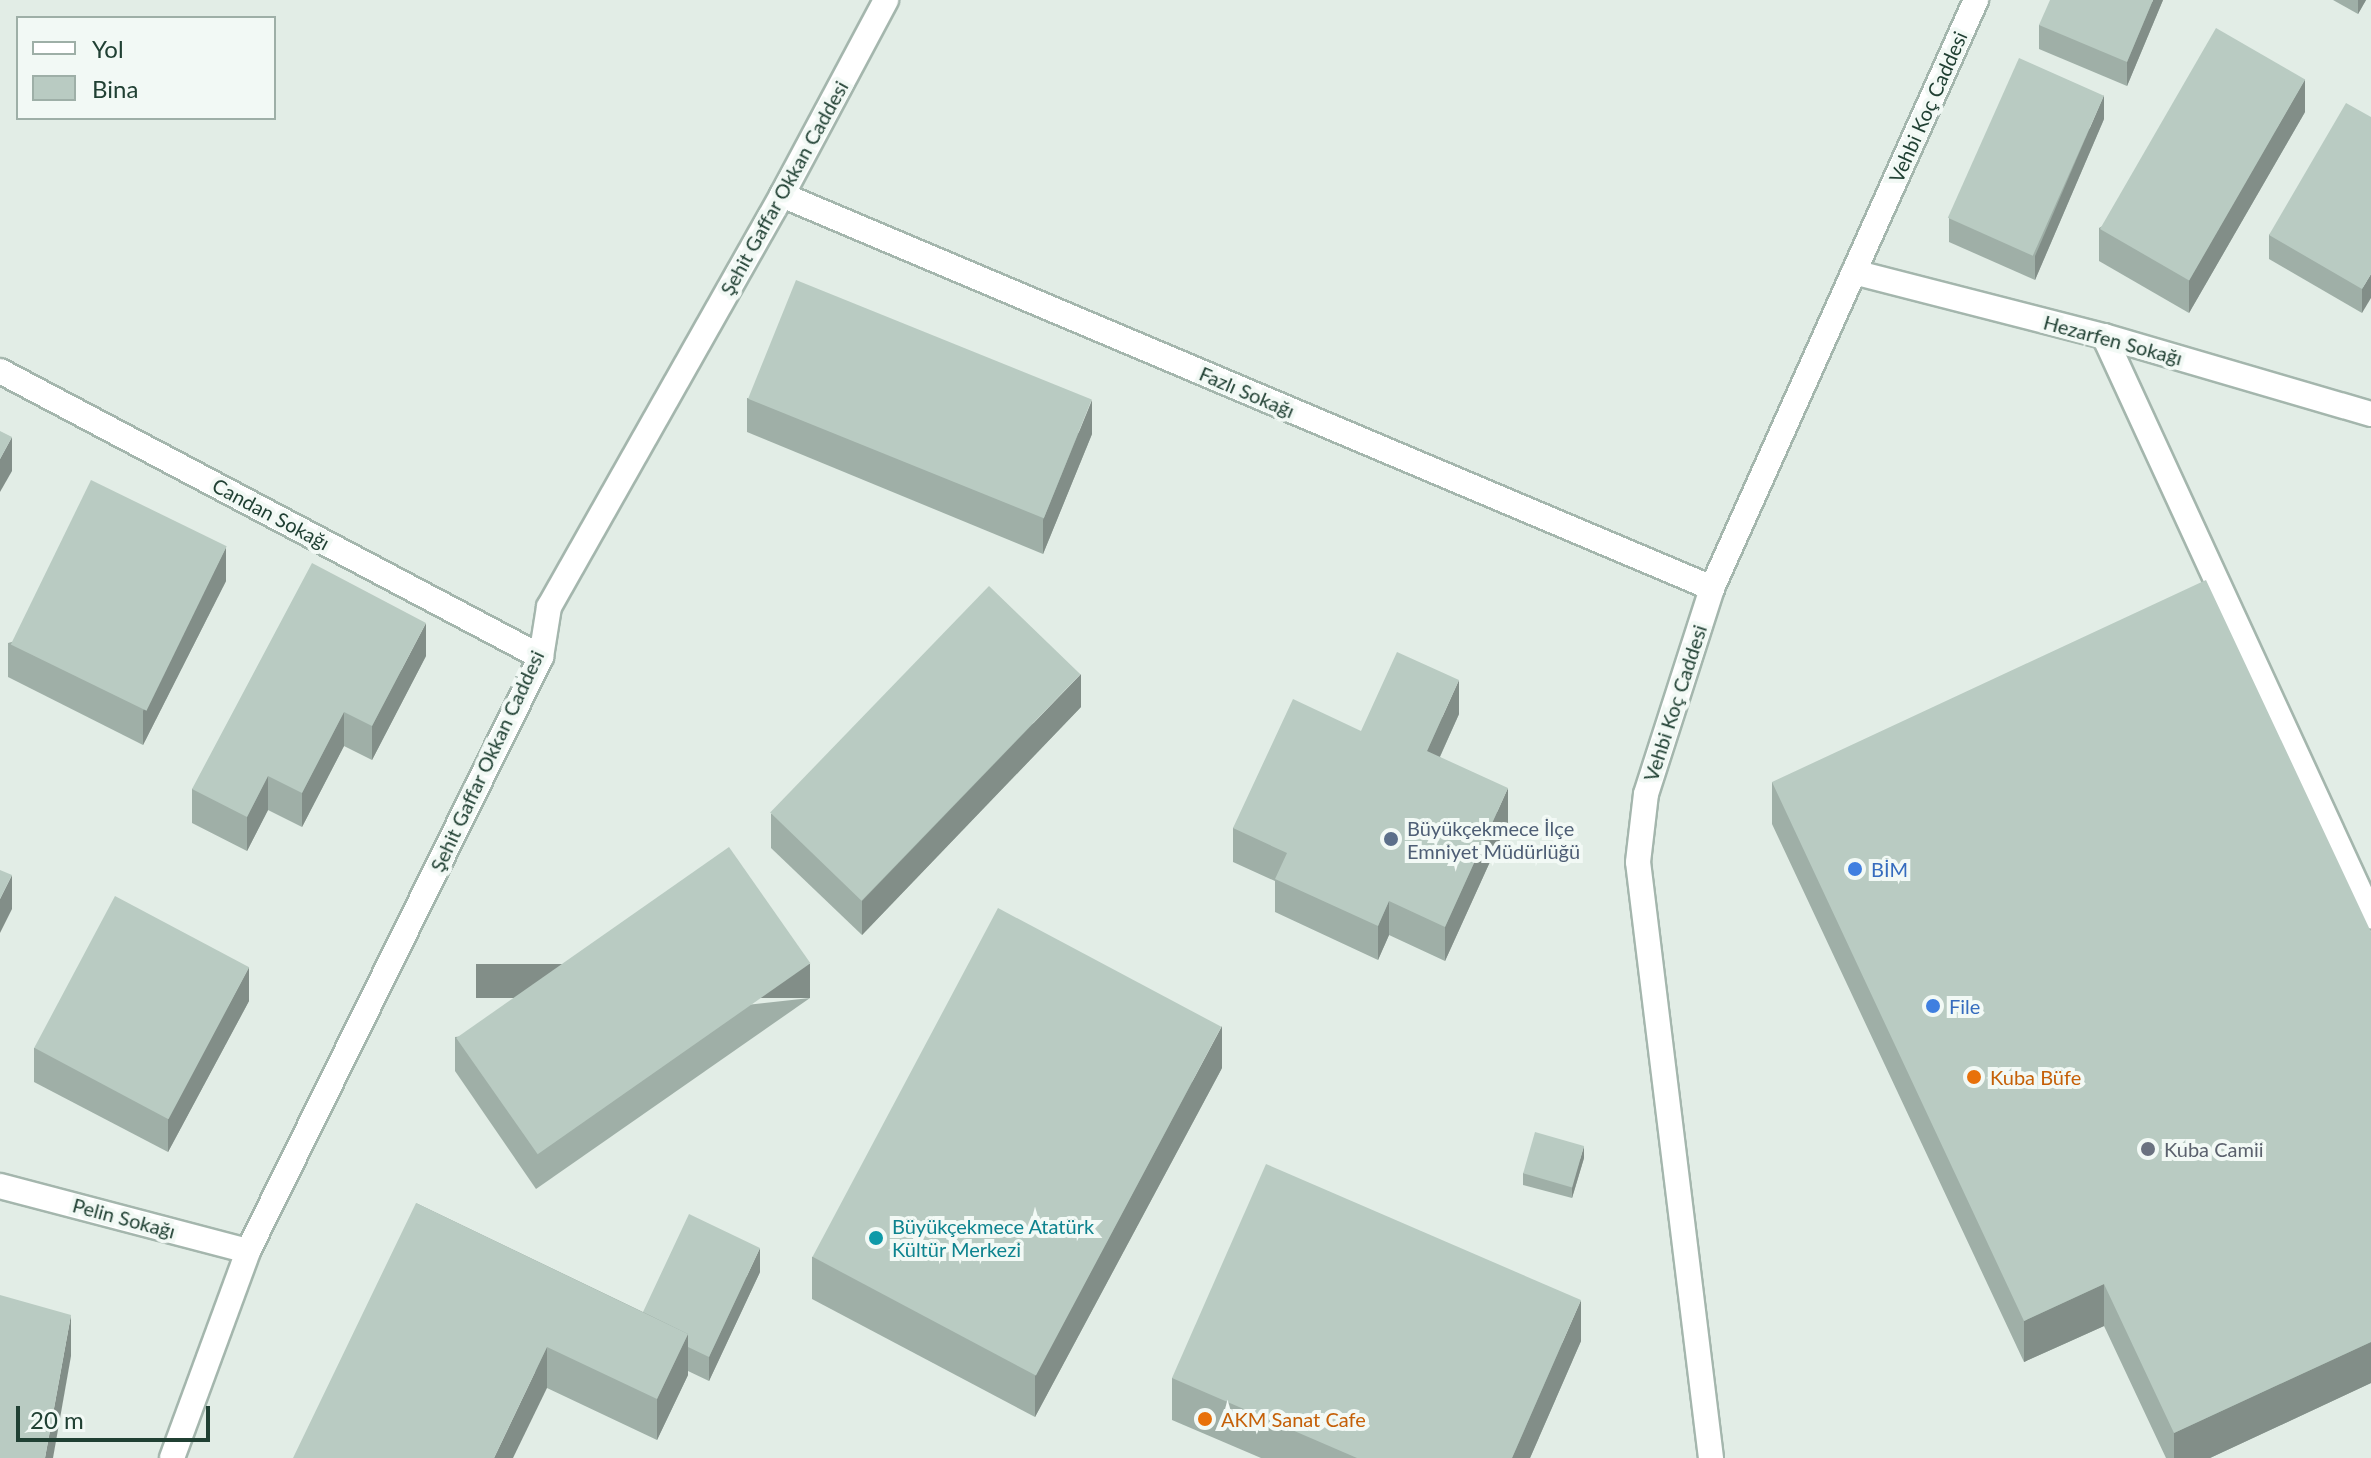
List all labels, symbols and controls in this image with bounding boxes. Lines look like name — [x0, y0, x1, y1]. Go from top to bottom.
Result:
legend — [16, 16, 276, 120]
street label: Vehbi Koç Caddesi — [1884, 28, 1972, 186]
text: Yol — [92, 34, 124, 63]
text: Bina — [92, 74, 138, 103]
street label: Şehit Gaffar Okkan Caddesi — [715, 77, 853, 299]
street label: Hezarfen Sokağı — [2041, 310, 2185, 370]
street label: Fazlı Sokağı — [1196, 361, 1298, 423]
street label: Candan Sokağı — [208, 473, 334, 555]
street label: Vehbi Koç Caddesi — [1638, 622, 1712, 784]
street label: Şehit Gaffar Okkan Caddesi — [425, 646, 549, 876]
place label: Büyükçekmece İlçe Emniyet Müdürlüğü — [1407, 816, 1580, 863]
marker: Büyükçekmece İlçe Emniyet Müdürlüğü — [1382, 830, 1400, 848]
place label: BİM — [1871, 857, 1908, 881]
marker: BİM — [1846, 860, 1864, 878]
place label: File — [1949, 994, 1980, 1018]
marker: File — [1924, 997, 1942, 1015]
place label: Kuba Büfe — [1990, 1065, 2081, 1089]
marker: Kuba Büfe — [1965, 1068, 1983, 1086]
place label: Kuba Camii — [2164, 1137, 2263, 1161]
marker: Kuba Camii — [2139, 1140, 2157, 1158]
street label: Pelin Sokağı — [70, 1193, 178, 1243]
place label: Büyükçekmece Atatürk Kültür Merkezi — [892, 1214, 1095, 1261]
marker: Büyükçekmece Atatürk Kültür Merkezi — [867, 1229, 885, 1247]
scale bar — [20, 1390, 214, 1440]
text: 20 m — [30, 1405, 84, 1434]
place label: AKM Sanat Cafe — [1221, 1407, 1366, 1431]
marker: AKM Sanat Cafe — [1196, 1410, 1214, 1428]

